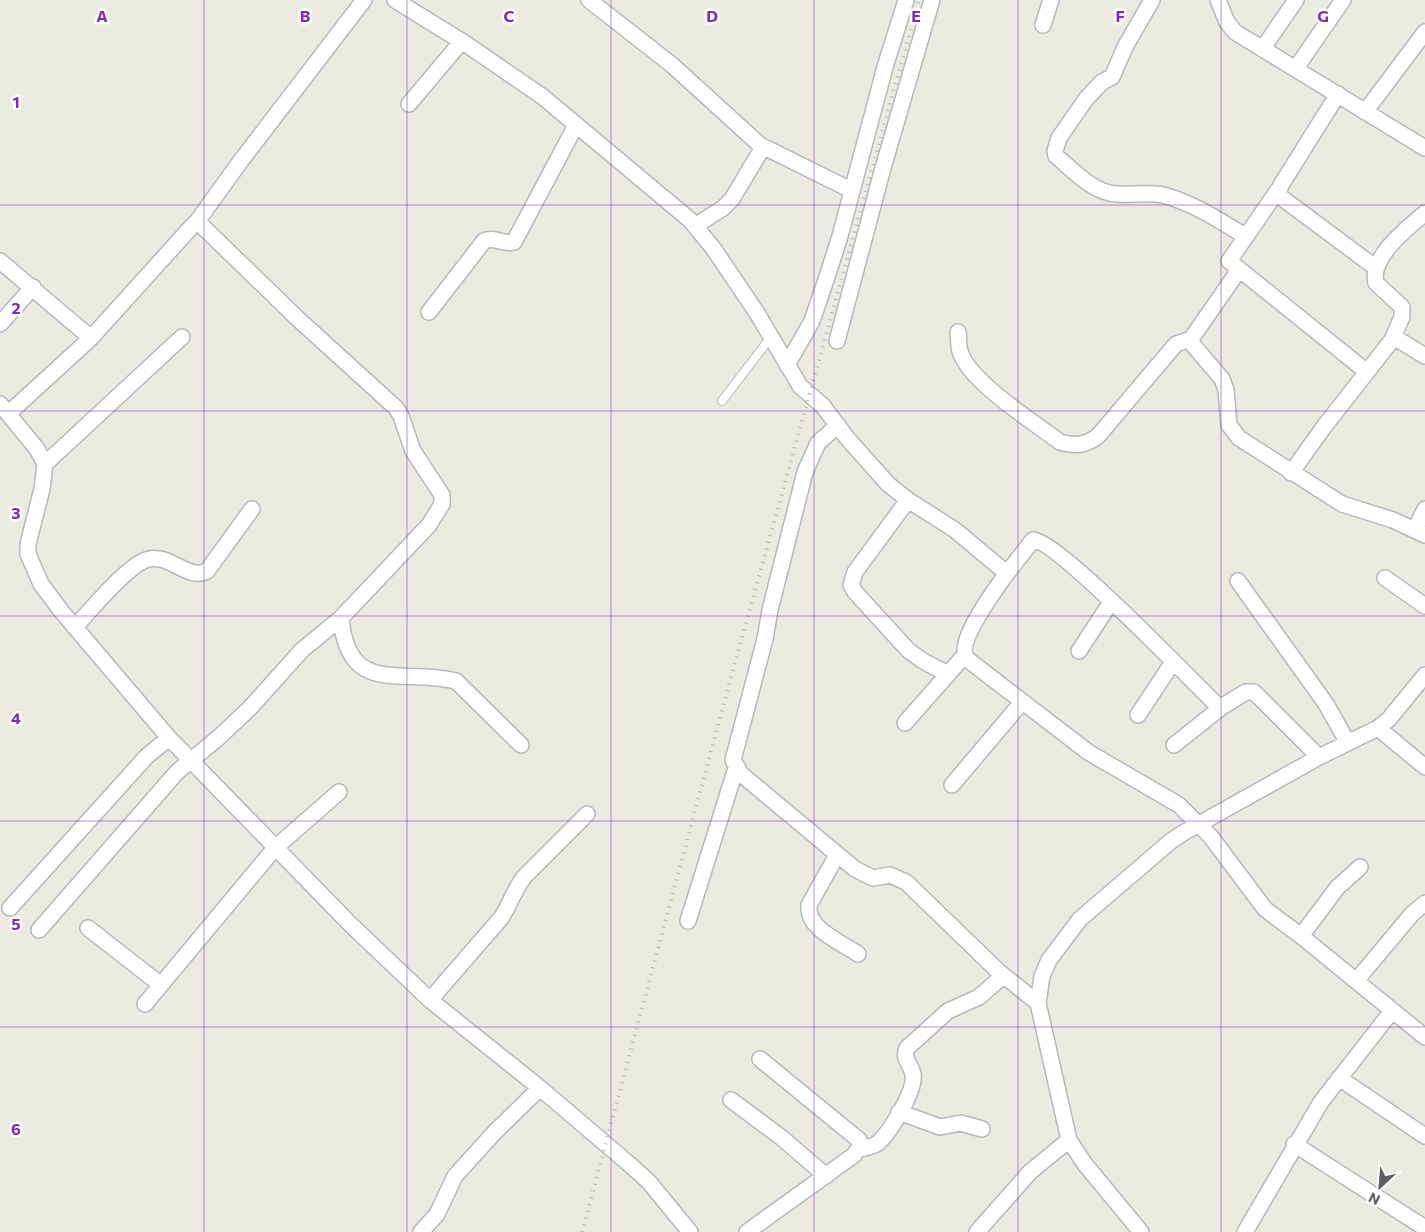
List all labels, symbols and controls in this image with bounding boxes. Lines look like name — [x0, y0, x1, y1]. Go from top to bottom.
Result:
text: A — [96, 6, 108, 25]
text: B — [300, 6, 311, 25]
text: C — [504, 6, 515, 25]
text: D — [706, 6, 718, 25]
text: E — [911, 6, 921, 25]
text: F — [1115, 6, 1125, 25]
text: G — [1317, 6, 1329, 25]
text: 1 — [12, 92, 20, 111]
text: 2 — [11, 298, 21, 317]
text: 3 — [11, 503, 21, 522]
text: 4 — [11, 708, 21, 727]
text: 5 — [11, 914, 21, 933]
text: 6 — [11, 1119, 21, 1138]
north arrow — [1355, 1162, 1405, 1212]
text: N — [1366, 1189, 1383, 1209]

